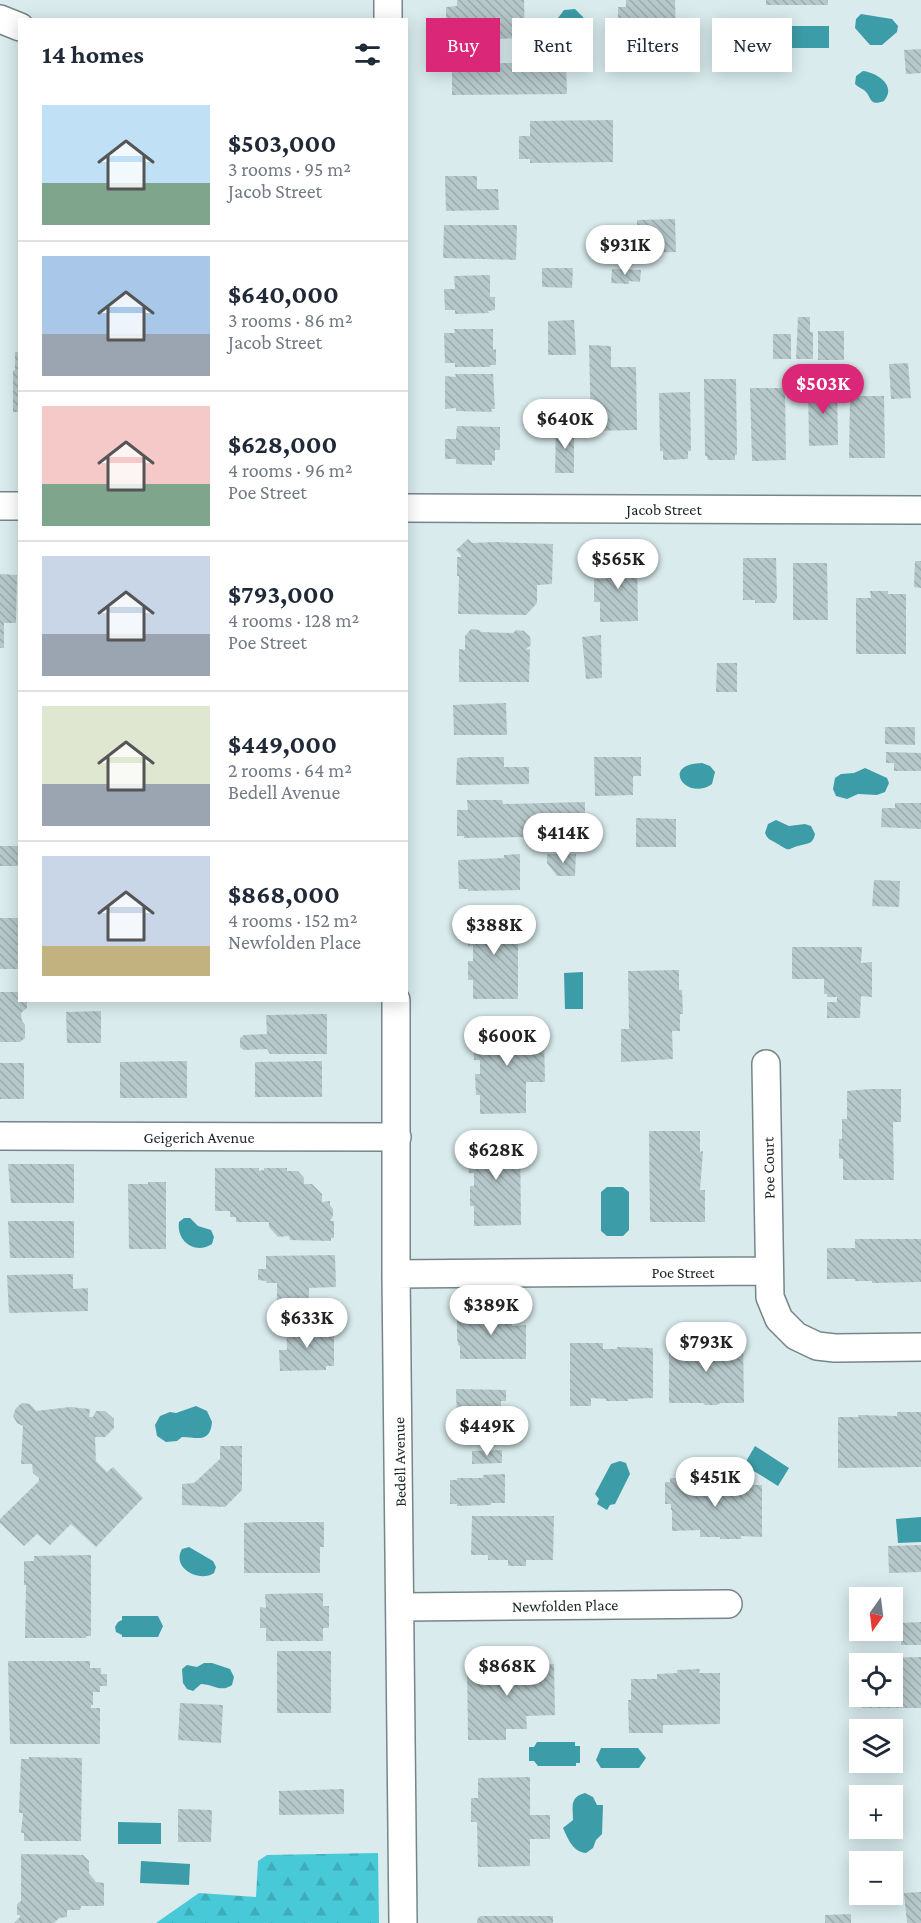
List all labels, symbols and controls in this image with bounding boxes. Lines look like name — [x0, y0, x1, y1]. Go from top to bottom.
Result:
chip: Buy — [426, 18, 500, 72]
chip: Rent — [512, 18, 593, 72]
chip: Filters — [605, 18, 700, 72]
chip: New — [712, 18, 792, 72]
icon: filters — [351, 38, 384, 71]
text: 14 homes — [42, 40, 144, 69]
icon: home — [90, 129, 162, 201]
text: $503,000 — [228, 129, 336, 158]
text: 3 rooms · 95 m² — [228, 158, 351, 180]
text: Jacob Street — [228, 180, 322, 202]
pin: $931K — [583, 225, 667, 276]
text: $931K — [600, 233, 650, 255]
icon: home — [90, 280, 162, 352]
text: $640,000 — [228, 280, 339, 309]
text: 3 rooms · 86 m² — [228, 309, 353, 331]
text: Jacob Street — [228, 331, 322, 353]
pin: $503K — [781, 364, 865, 415]
text: $503K — [796, 372, 850, 394]
pin: $640K — [523, 399, 607, 450]
text: $640K — [537, 407, 593, 429]
icon: home — [90, 430, 162, 502]
text: $628,000 — [228, 430, 337, 459]
text: 4 rooms · 96 m² — [228, 459, 353, 481]
text: Poe Street — [228, 481, 307, 503]
street label: Jacob Street — [624, 501, 702, 519]
pin: $565K — [576, 539, 660, 590]
text: $565K — [591, 547, 645, 569]
icon: home — [90, 580, 162, 652]
text: $793,000 — [228, 580, 334, 609]
text: 4 rooms · 128 m² — [228, 609, 359, 631]
text: Poe Street — [228, 631, 307, 653]
icon: home — [90, 730, 162, 802]
text: $449,000 — [228, 730, 337, 759]
text: 2 rooms · 64 m² — [228, 759, 352, 781]
text: Bedell Avenue — [228, 781, 340, 803]
pin: $414K — [521, 813, 605, 864]
text: $414K — [537, 821, 589, 843]
icon: home — [90, 880, 162, 952]
text: $868,000 — [228, 880, 340, 909]
pin: $388K — [452, 905, 536, 956]
text: 4 rooms · 152 m² — [228, 909, 357, 931]
text: $388K — [466, 913, 522, 935]
text: Newfolden Place — [228, 931, 361, 953]
pin: $600K — [465, 1016, 549, 1067]
text: $600K — [478, 1024, 536, 1046]
street label: Geigerich Avenue — [143, 1129, 255, 1147]
pin: $628K — [454, 1130, 538, 1181]
street label: Poe Court — [759, 1136, 778, 1199]
text: $628K — [468, 1138, 524, 1160]
street label: Poe Street — [651, 1264, 715, 1281]
pin: $389K — [449, 1285, 533, 1336]
text: $389K — [464, 1293, 518, 1315]
pin: $633K — [265, 1298, 349, 1349]
text: $633K — [281, 1306, 333, 1328]
pin: $793K — [664, 1322, 748, 1373]
text: $793K — [680, 1330, 732, 1352]
pin: $449K — [445, 1406, 529, 1457]
text: $449K — [459, 1414, 515, 1436]
street label: Bedell Avenue — [390, 1417, 409, 1507]
pin: $451K — [673, 1457, 757, 1508]
text: $451K — [690, 1465, 740, 1487]
north arrow — [849, 1587, 903, 1641]
map controls — [849, 1587, 903, 1905]
street label: Newfolden Place — [512, 1596, 618, 1615]
pin: $868K — [465, 1646, 549, 1697]
button: locate — [849, 1653, 903, 1707]
text: $868K — [479, 1654, 535, 1676]
button: layers — [849, 1719, 903, 1773]
button: + — [849, 1785, 903, 1839]
button: − — [849, 1851, 903, 1905]

